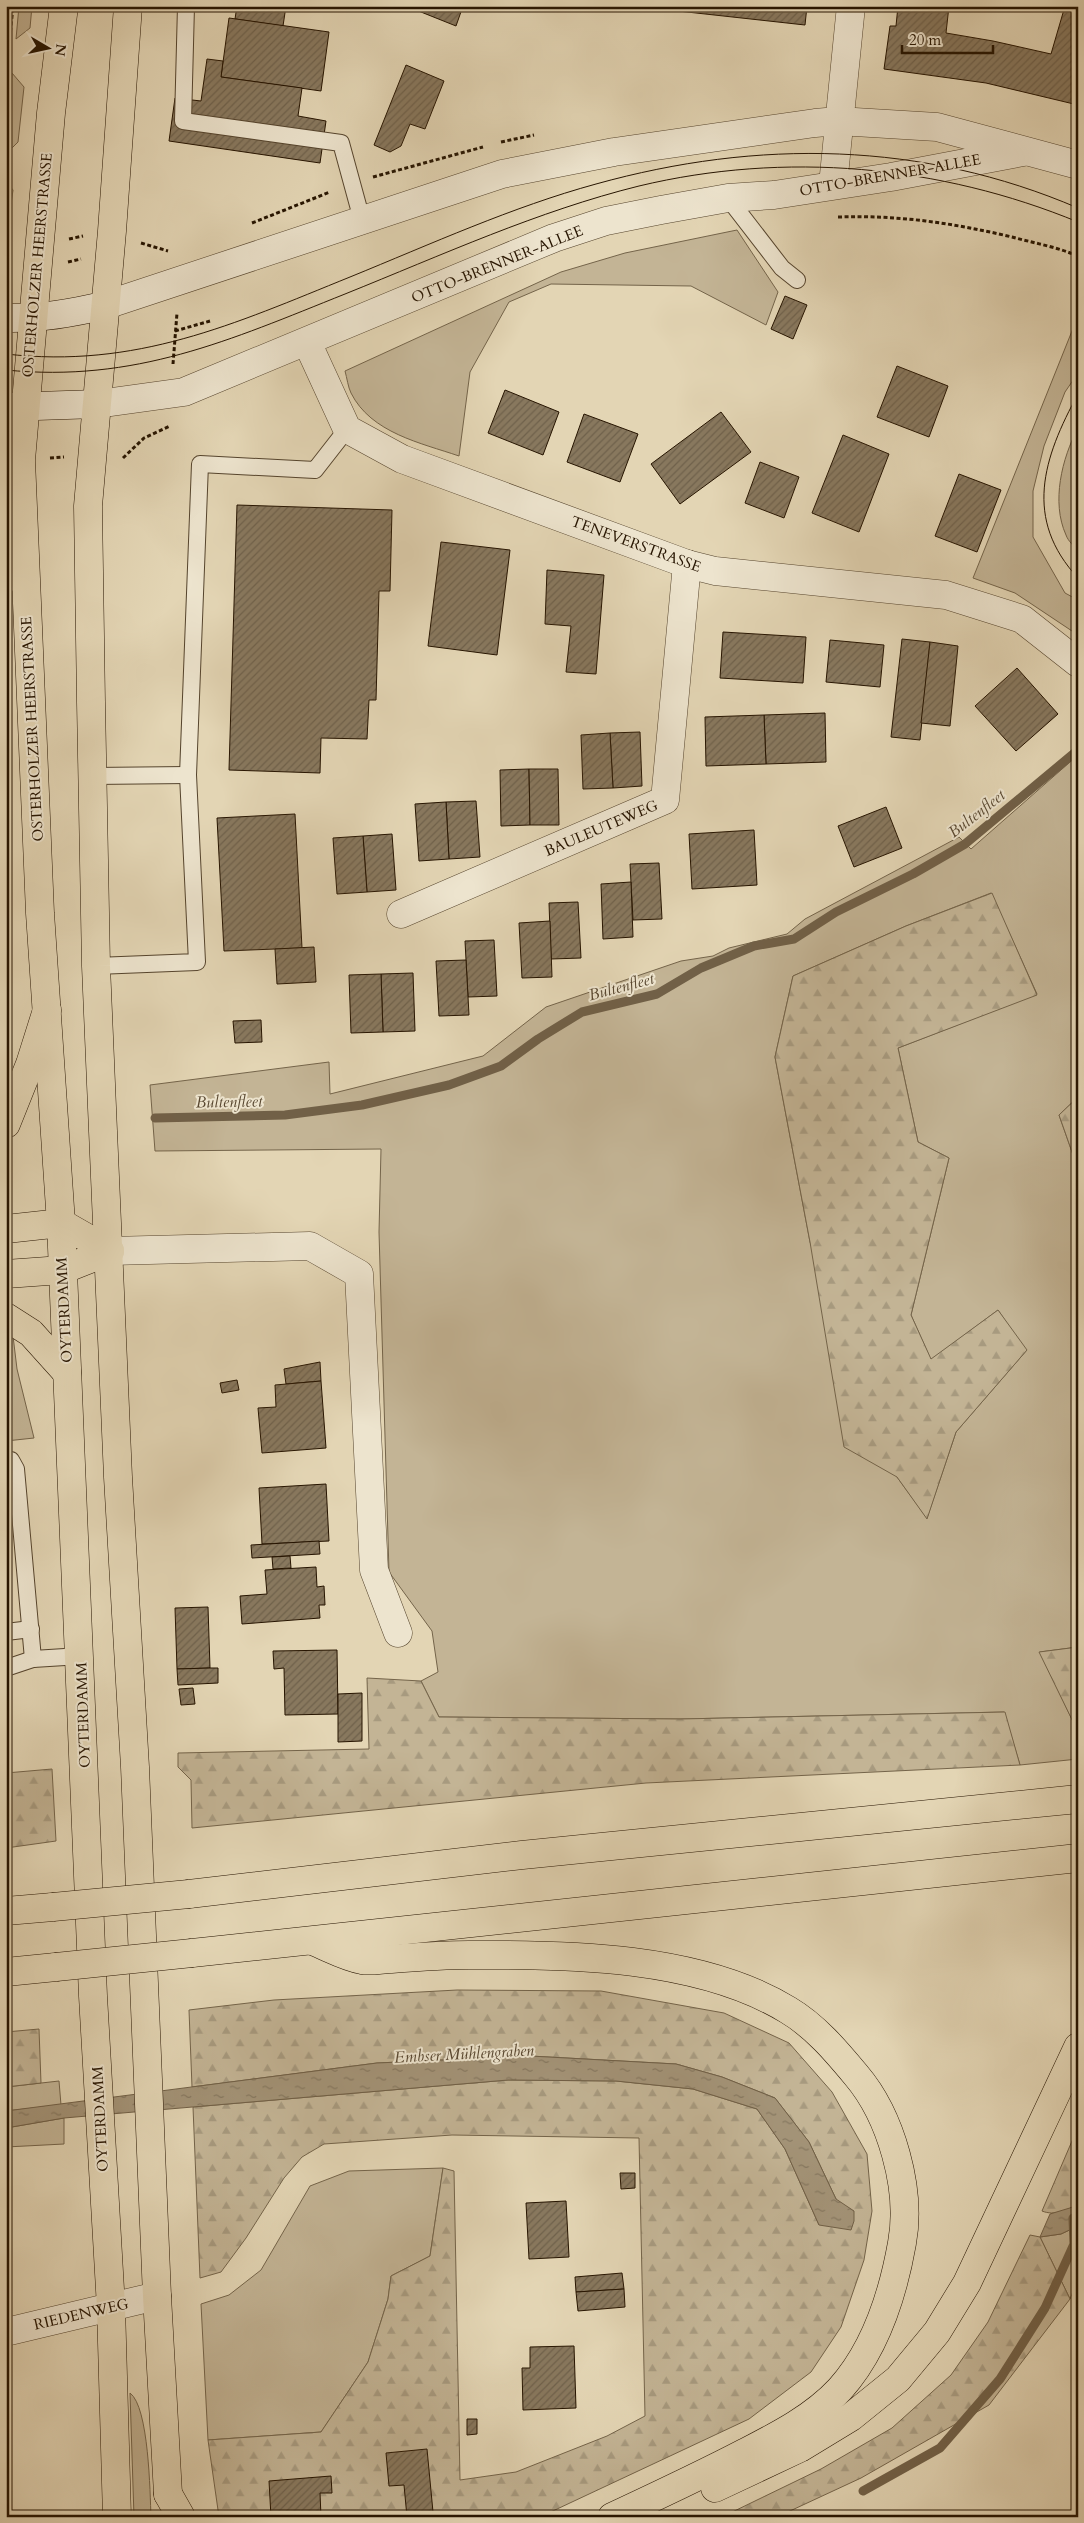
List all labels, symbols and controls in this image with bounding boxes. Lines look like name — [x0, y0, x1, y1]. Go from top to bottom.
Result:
north arrow — [22, 22, 72, 72]
scale bar — [902, 22, 993, 54]
text: 20 m — [909, 30, 941, 50]
text: N — [50, 42, 71, 57]
street label: OTTO-BRENNER-ALLEE — [798, 149, 982, 201]
street label: OSTERHOLZER HEERSTRASSE — [17, 152, 57, 378]
street label: OTTO-BRENNER-ALLEE — [408, 220, 586, 308]
street label: TENEVERSTRASSE — [568, 511, 704, 577]
street label: OSTERHOLZER HEERSTRASSE — [16, 616, 48, 842]
water label: Bultenfleet — [944, 784, 1010, 843]
street label: BAULEUTEWEG — [541, 795, 661, 861]
water label: Bultenfleet — [586, 968, 657, 1006]
water label: Bultenfleet — [195, 1090, 263, 1114]
street label: OYTERDAMM — [51, 1257, 77, 1363]
street label: OYTERDAMM — [71, 1662, 95, 1768]
water label: Embser Mühlengraben — [394, 2039, 535, 2069]
street label: OYTERDAMM — [87, 2066, 113, 2172]
street label: RIEDENWEG — [32, 2293, 130, 2335]

